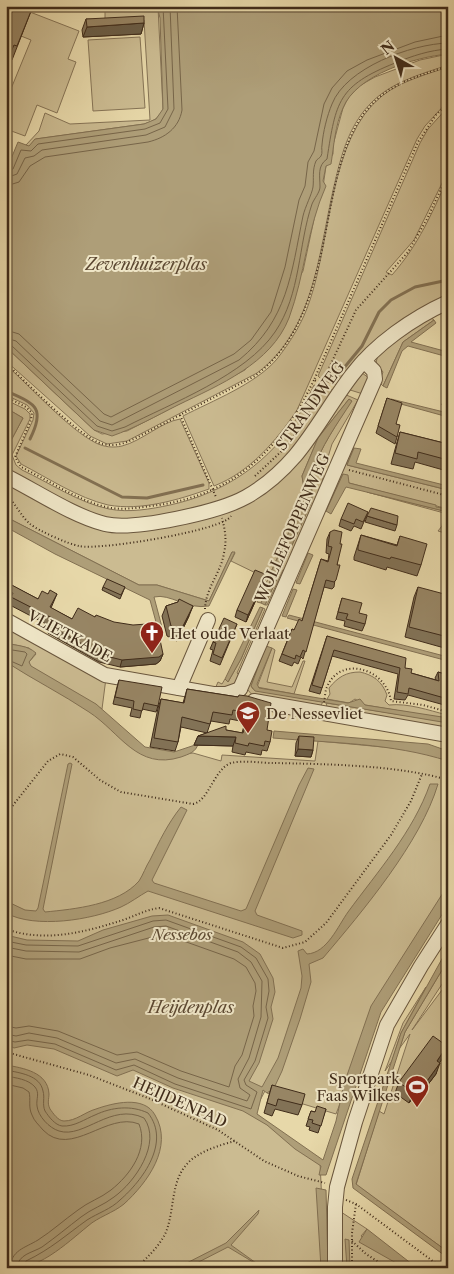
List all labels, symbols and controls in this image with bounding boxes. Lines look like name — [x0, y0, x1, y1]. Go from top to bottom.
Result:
north arrow — [372, 32, 422, 82]
text: N — [377, 37, 398, 59]
water label: Zevenhuizerplas — [84, 254, 207, 274]
street label: STRANDWEG — [271, 358, 349, 454]
street label: WOLLEFOPPENWEG — [250, 450, 334, 607]
street label: VLIETKADE — [24, 605, 116, 666]
church icon: Het oude Verlaat — [139, 620, 165, 654]
place label: Het oude Verlaat — [170, 624, 290, 643]
school or university icon: De Nessevliet — [235, 700, 261, 734]
place label: De Nessevliet — [266, 704, 364, 723]
park label: Nessebos — [151, 925, 213, 944]
water label: Heijdenplas — [146, 997, 234, 1017]
place label: Sportpark Faas Wilkes — [317, 1069, 401, 1105]
street label: HEIJDENPAD — [130, 1073, 230, 1131]
sports icon: Sportpark Faas Wilkes — [404, 1074, 430, 1108]

